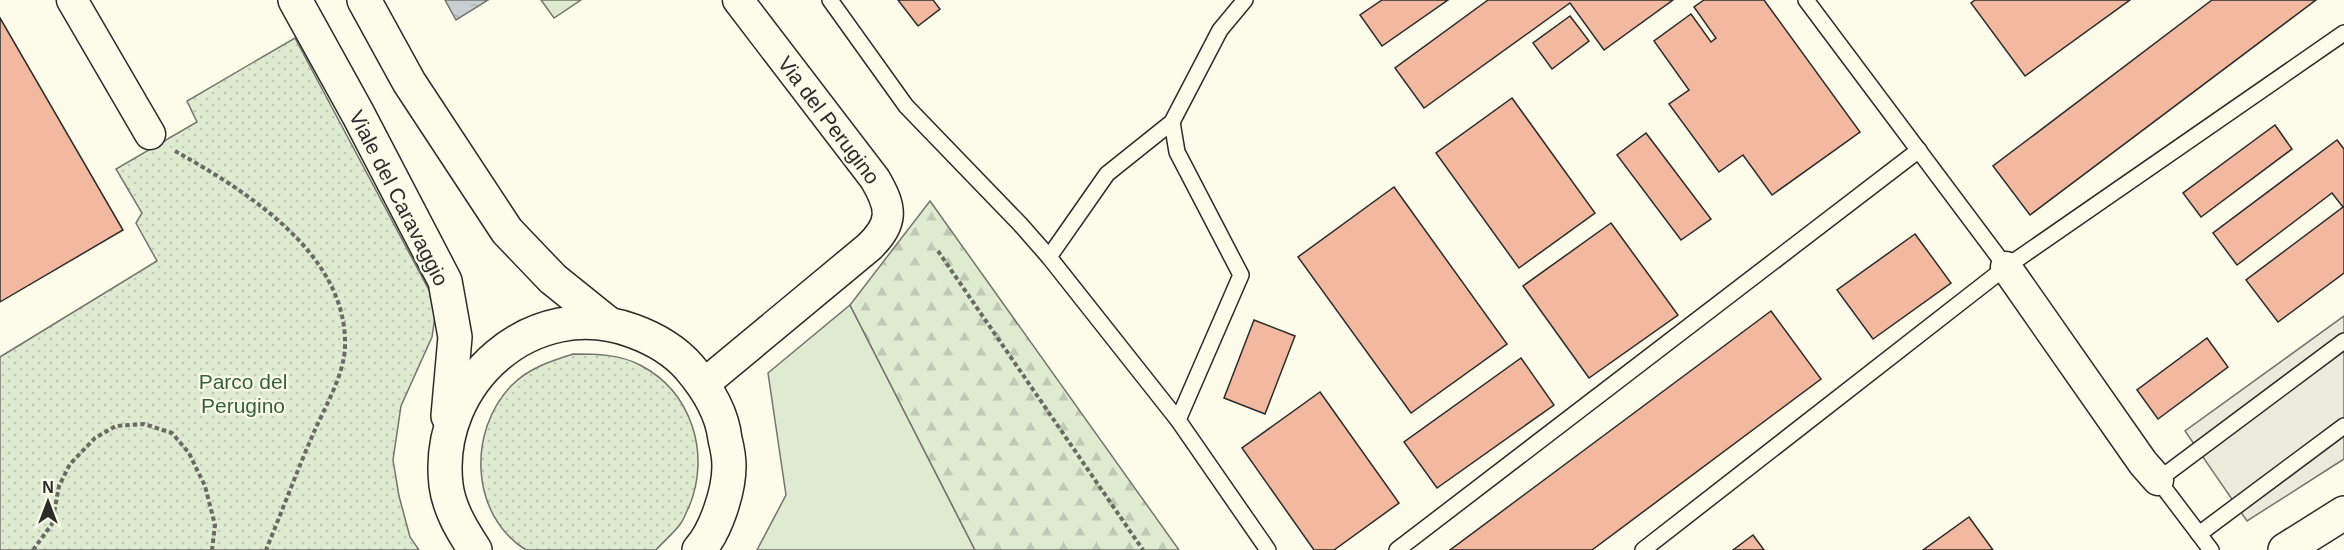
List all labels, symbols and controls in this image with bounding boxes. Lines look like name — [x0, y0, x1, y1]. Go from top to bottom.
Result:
street label: Via del Perugino — [774, 52, 884, 188]
street label: Viale del Caravaggio — [345, 107, 453, 289]
park label: Parco del Perugino — [199, 370, 287, 417]
north arrow — [18, 472, 78, 532]
text: N — [42, 479, 54, 496]

